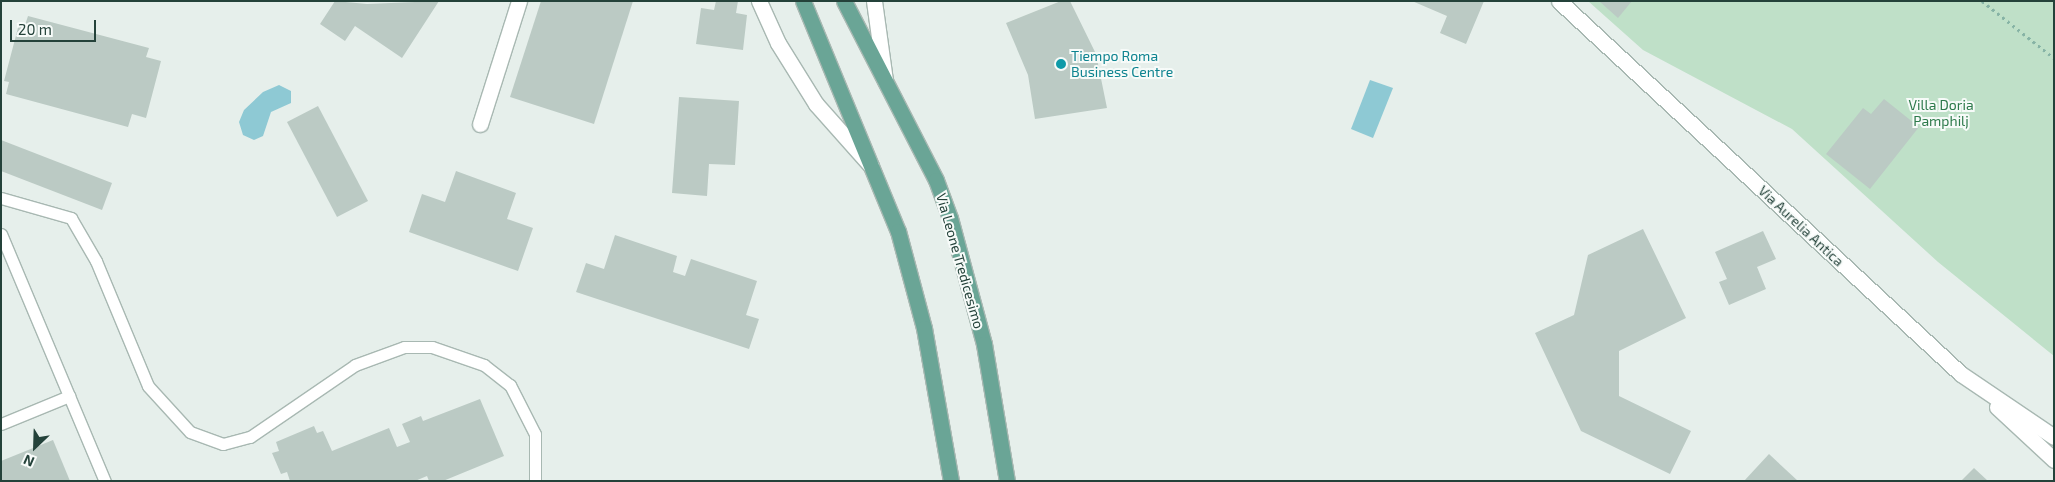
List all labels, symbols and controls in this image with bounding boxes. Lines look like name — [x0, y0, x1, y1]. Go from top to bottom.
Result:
scale bar — [12, 10, 99, 42]
text: 20 m — [18, 20, 52, 38]
place label: Tiempo Roma Business Centre — [1071, 48, 1173, 80]
marker: Tiempo Roma Business Centre — [1055, 58, 1067, 70]
park label: Villa Doria Pamphilj — [1908, 97, 1974, 130]
street label: Via Aurelia Antica — [1755, 182, 1847, 270]
street label: Via Leone Tredicesimo — [933, 191, 987, 331]
north arrow — [10, 422, 60, 472]
text: N — [21, 451, 37, 471]

